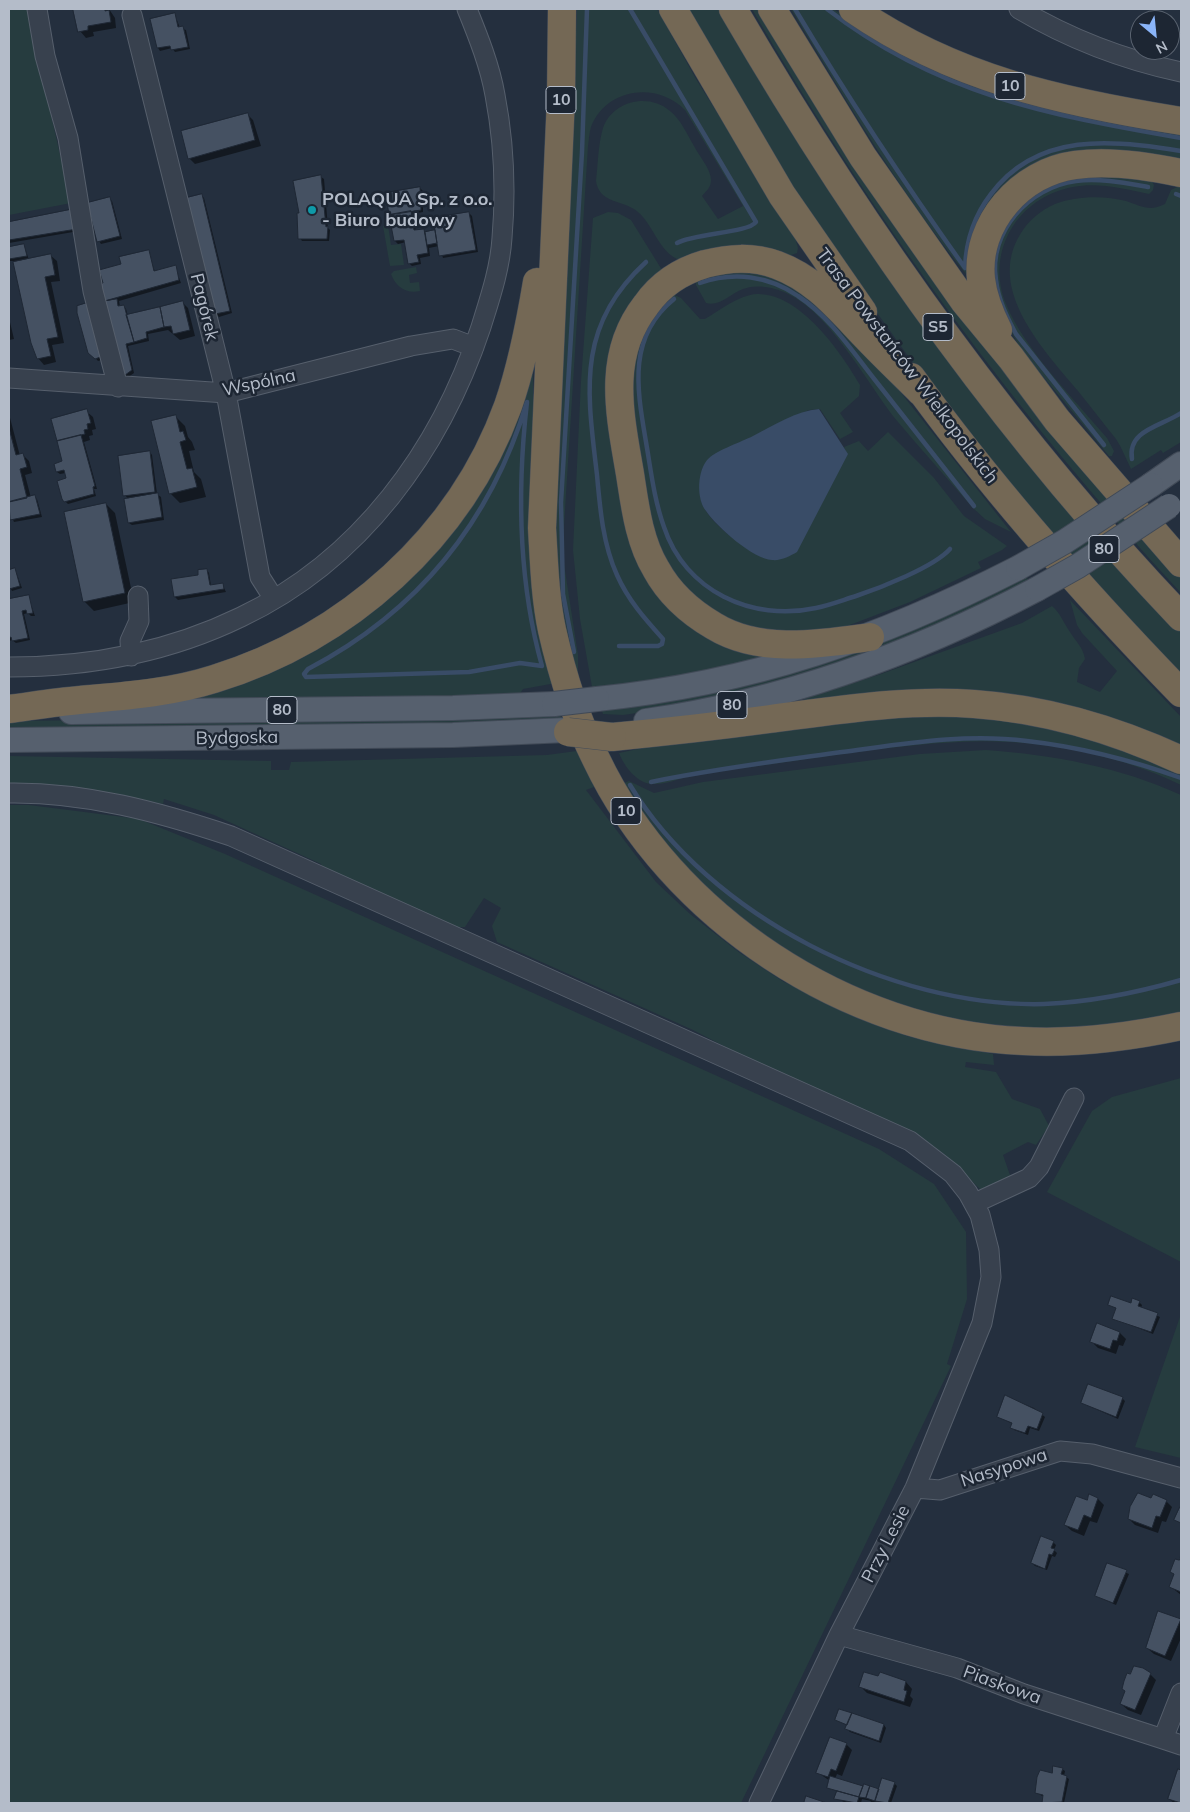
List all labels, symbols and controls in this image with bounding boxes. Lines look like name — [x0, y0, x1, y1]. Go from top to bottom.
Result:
north arrow — [1130, 10, 1180, 60]
text: N — [1153, 37, 1170, 58]
road number: 10 — [995, 72, 1025, 100]
road number: 10 — [546, 86, 576, 114]
place label: POLAQUA Sp. z o.o. - Biuro budowy — [322, 189, 492, 232]
marker: POLAQUA Sp. z o.o. - Biuro budowy — [306, 204, 318, 216]
street label: Trasa Powstańców Wielkopolskich — [811, 244, 1003, 488]
street label: Pagórek — [185, 271, 223, 343]
road number: S5 — [923, 314, 953, 341]
street label: Wspólna — [220, 365, 298, 401]
road number: 80 — [1089, 536, 1119, 562]
road number: 80 — [717, 692, 747, 718]
road number: 80 — [267, 696, 297, 724]
street label: Bydgoska — [196, 726, 278, 750]
road number: 10 — [611, 798, 641, 824]
street label: Nasypowa — [958, 1444, 1050, 1492]
street label: Przy Lesie — [857, 1502, 915, 1586]
street label: Piaskowa — [960, 1661, 1044, 1709]

